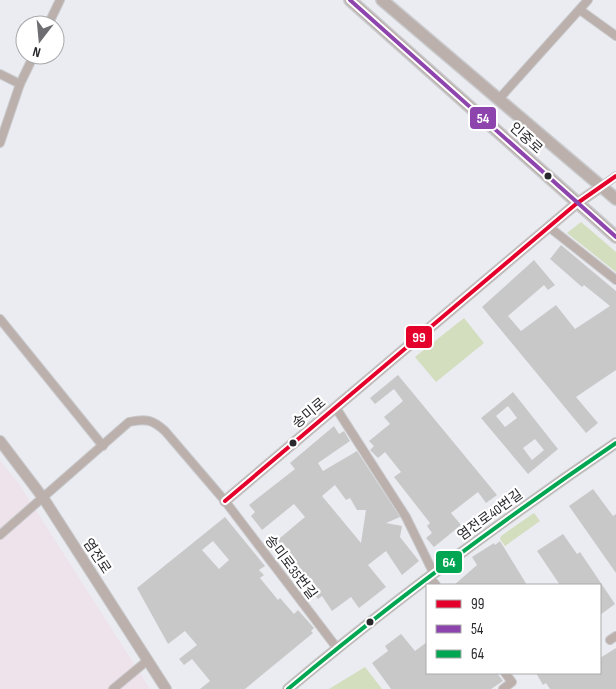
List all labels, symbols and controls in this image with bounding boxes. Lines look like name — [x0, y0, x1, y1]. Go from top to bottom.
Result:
north arrow — [15, 15, 65, 65]
text: N — [31, 43, 42, 61]
line badge: 54 — [469, 106, 497, 130]
text: 54 — [477, 110, 490, 127]
street label: 인중로 — [506, 119, 546, 157]
unlabelled marker — [543, 171, 553, 181]
line badge: 99 — [405, 325, 433, 349]
text: 99 — [412, 329, 426, 346]
street label: 송미로 — [289, 394, 329, 432]
unlabelled marker — [288, 438, 298, 448]
street label: 염전로40번길 — [454, 486, 526, 544]
street label: 송미로35번길 — [261, 532, 321, 602]
street label: 염전로 — [79, 535, 115, 577]
line badge: 64 — [435, 550, 463, 574]
text: 64 — [442, 554, 456, 571]
legend — [426, 584, 601, 674]
text: 99 — [471, 595, 484, 614]
unlabelled marker — [365, 617, 375, 627]
text: 54 — [471, 620, 483, 639]
text: 64 — [471, 645, 484, 664]

